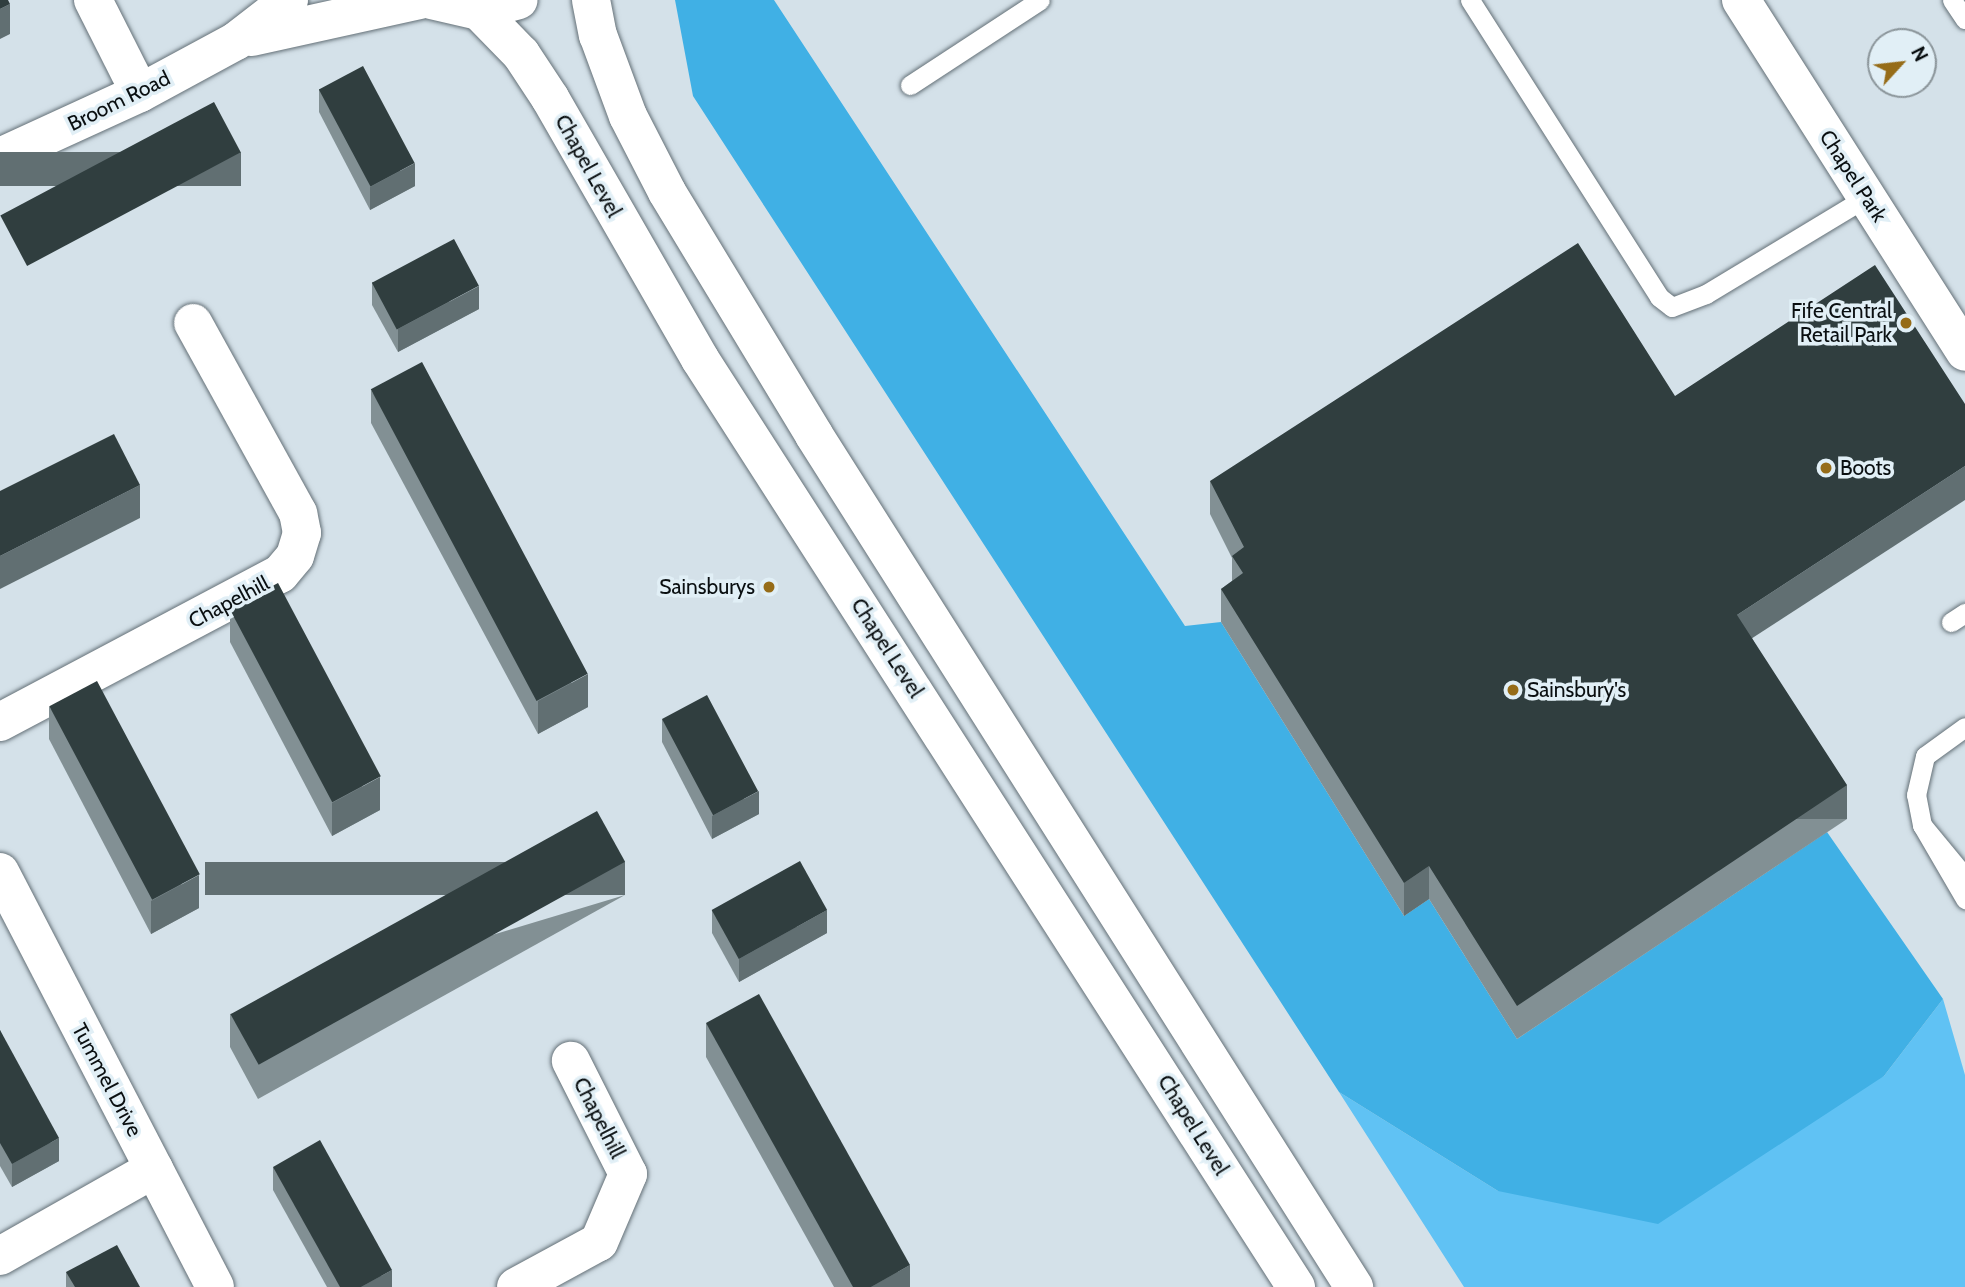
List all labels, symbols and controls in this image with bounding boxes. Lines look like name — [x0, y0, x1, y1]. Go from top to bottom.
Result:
north arrow — [1867, 28, 1937, 98]
text: N — [1906, 43, 1933, 65]
street label: Broom Road — [64, 65, 174, 137]
street label: Chapel Level — [550, 110, 626, 222]
street label: Chapel Park — [1814, 125, 1892, 227]
place label: Fife Central Retail Park — [1791, 298, 1892, 348]
marker: Fife Central Retail Park — [1898, 315, 1914, 331]
place label: Boots — [1840, 455, 1891, 481]
marker: Boots — [1818, 460, 1834, 476]
street label: Chapelhill — [184, 570, 274, 634]
place label: Sainsburys — [659, 574, 755, 600]
marker: Sainsburys — [761, 579, 777, 595]
street label: Chapel Level — [846, 594, 928, 702]
place label: Sainsbury's — [1527, 677, 1626, 703]
marker: Sainsbury's — [1505, 682, 1521, 698]
street label: Tummel Drive — [67, 1019, 147, 1141]
street label: Chapel Level — [1152, 1070, 1234, 1180]
street label: Chapelhill — [568, 1073, 630, 1163]

